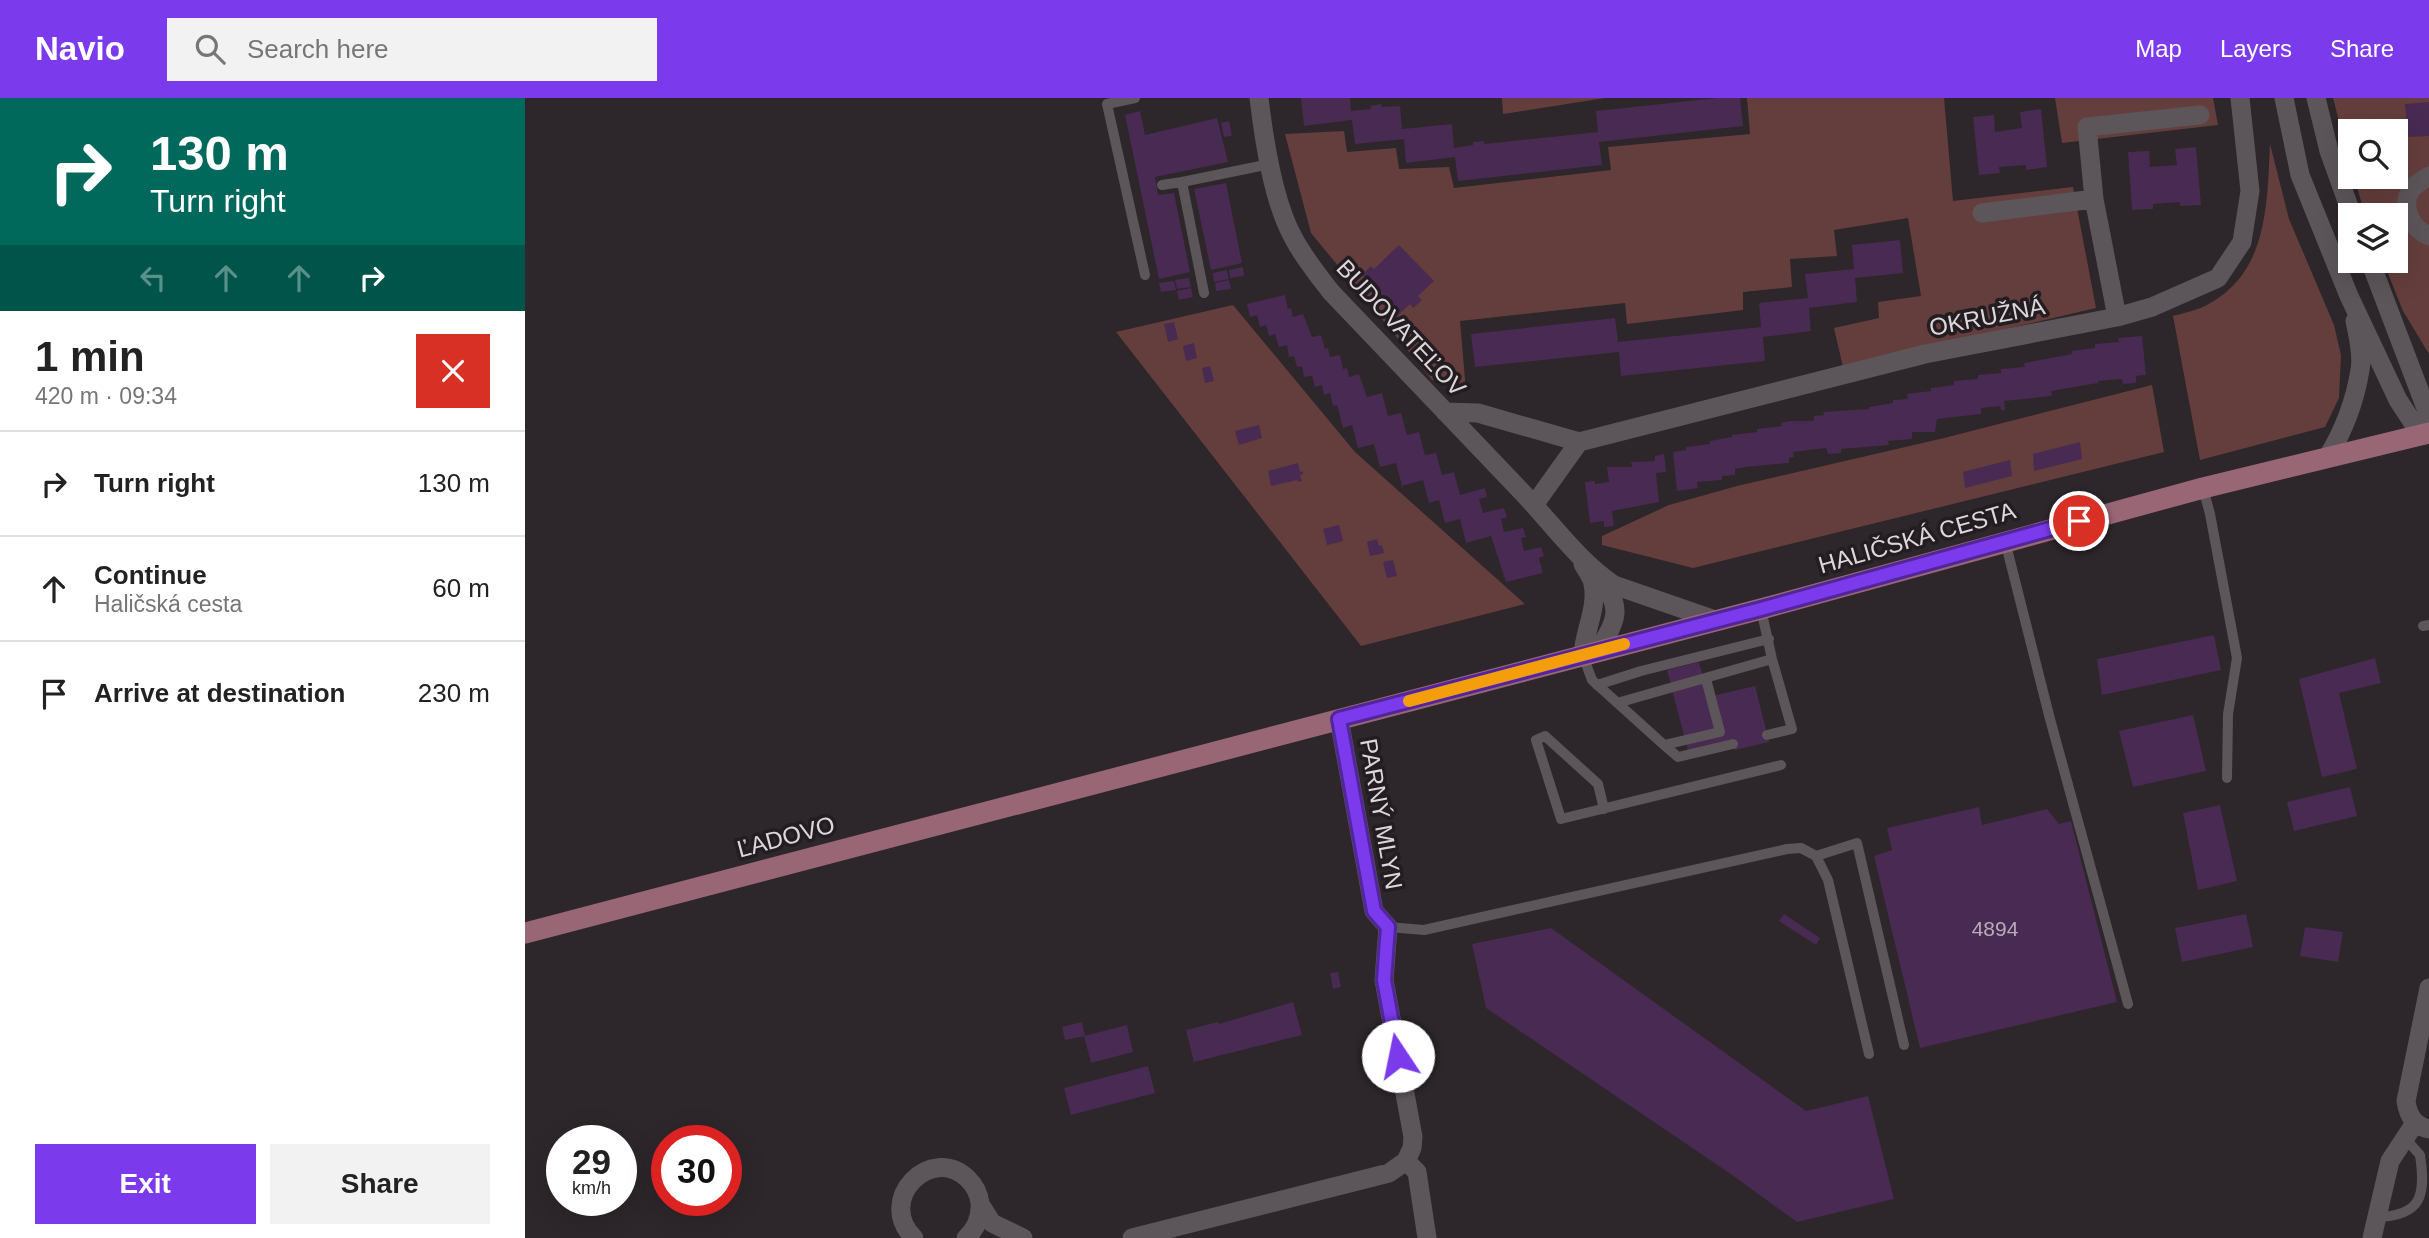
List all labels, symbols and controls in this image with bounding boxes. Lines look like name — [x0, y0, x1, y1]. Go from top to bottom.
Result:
search box — [167, 18, 657, 81]
text: Navio — [35, 30, 125, 67]
icon: search — [191, 30, 229, 68]
text: Search here — [247, 34, 389, 64]
text: Map — [2135, 35, 2182, 62]
text: Layers — [2220, 35, 2292, 62]
text: Share — [2330, 35, 2394, 62]
map controls — [2338, 119, 2408, 273]
button: search — [2338, 119, 2408, 189]
icon: right — [35, 126, 126, 217]
text: 130 m — [150, 126, 289, 180]
text: Turn right — [150, 183, 286, 219]
button: layers — [2338, 203, 2408, 273]
street label: BUDOVATEĽOV — [1331, 254, 1471, 401]
icon: left — [134, 259, 172, 297]
icon: ahead — [207, 259, 245, 297]
icon: ahead — [280, 259, 318, 297]
icon: right — [353, 259, 391, 297]
street label: OKRUŽNÁ — [1927, 292, 2047, 341]
text: 1 min — [35, 333, 145, 380]
button: close — [416, 334, 490, 408]
text: 420 m · 09:34 — [35, 383, 177, 409]
icon: right — [35, 465, 73, 503]
text: Turn right — [94, 468, 215, 498]
text: 130 m — [418, 468, 490, 498]
pin — [2049, 491, 2109, 551]
street label: HALIČSKÁ CESTA — [1815, 496, 2018, 579]
icon: arrive — [2060, 502, 2098, 540]
text: Continue — [94, 560, 207, 590]
icon: ahead — [35, 570, 73, 608]
text: 60 m — [432, 573, 490, 603]
text: Haličská cesta — [94, 591, 242, 617]
icon: arrive — [35, 675, 73, 713]
text: Arrive at destination — [94, 678, 345, 708]
text: 230 m — [418, 678, 490, 708]
street label: PARNÝ MLYN — [1355, 736, 1408, 891]
street label: ĽADOVO — [734, 811, 838, 863]
house number: 4894 — [1972, 917, 2019, 940]
position arrow — [1361, 1019, 1435, 1093]
speed limit sign: 30 — [651, 1125, 742, 1216]
text: 29 — [572, 1142, 611, 1181]
button: Exit — [35, 1144, 256, 1224]
button: Share — [270, 1144, 490, 1224]
text: km/h — [572, 1178, 611, 1198]

